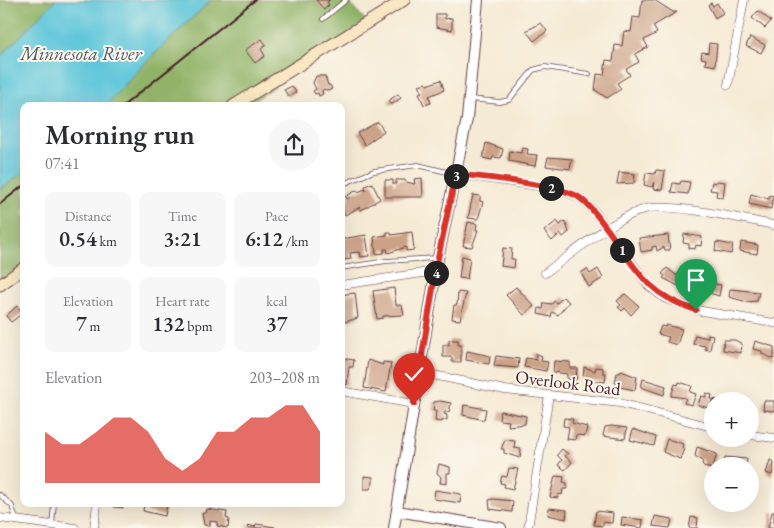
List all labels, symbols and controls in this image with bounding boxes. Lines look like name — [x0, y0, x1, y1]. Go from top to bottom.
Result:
water label: Minnesota River — [19, 41, 143, 66]
text: Morning run — [45, 116, 195, 152]
button: share — [268, 119, 320, 171]
text: 07:41 — [45, 153, 80, 174]
pin: 3 — [444, 164, 468, 188]
text: 3 — [453, 167, 460, 185]
pin: 2 — [538, 176, 564, 200]
text: 2 — [548, 179, 555, 197]
text: Distance — [65, 207, 112, 225]
text: Time — [168, 207, 197, 225]
text: Pace — [265, 207, 289, 225]
text: 0.54 — [59, 225, 97, 252]
text: 3:21 — [163, 225, 202, 252]
text: 6:12 — [245, 225, 283, 252]
text: km — [97, 232, 117, 250]
text: /km — [283, 232, 309, 250]
pin: 1 — [610, 238, 634, 262]
text: 1 — [619, 241, 626, 259]
pin — [675, 259, 717, 310]
pin: 4 — [424, 260, 448, 286]
text: 4 — [433, 264, 440, 282]
icon: arrive — [682, 266, 710, 294]
text: Elevation — [63, 292, 113, 310]
text: Heart rate — [155, 292, 210, 310]
text: kcal — [266, 292, 287, 310]
text: 7 — [76, 310, 87, 337]
text: 132 — [152, 310, 185, 337]
text: 37 — [266, 310, 288, 337]
text: m — [87, 317, 100, 335]
text: bpm — [185, 317, 213, 335]
pin — [393, 353, 435, 404]
icon: check — [400, 360, 428, 388]
street label: Overlook Road — [514, 365, 623, 400]
text: Elevation — [45, 367, 103, 388]
text: 203–208 m — [249, 367, 320, 388]
map controls — [704, 392, 759, 512]
button: + — [704, 392, 759, 447]
button: − — [704, 457, 759, 512]

